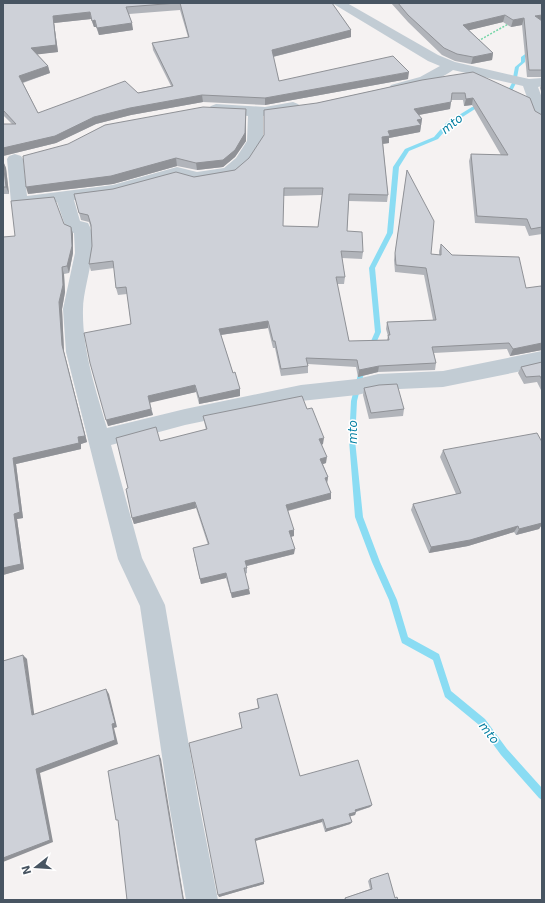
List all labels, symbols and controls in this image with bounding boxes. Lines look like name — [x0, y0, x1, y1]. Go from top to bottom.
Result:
water label: mto — [438, 111, 466, 137]
water label: mto — [346, 420, 360, 444]
water label: mto — [476, 719, 502, 747]
north arrow — [16, 847, 56, 887]
text: N — [19, 863, 34, 876]

